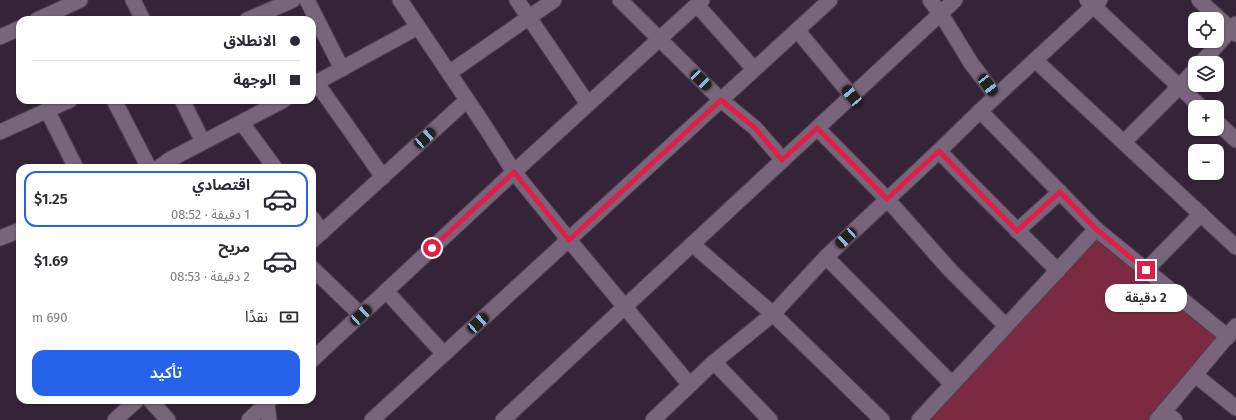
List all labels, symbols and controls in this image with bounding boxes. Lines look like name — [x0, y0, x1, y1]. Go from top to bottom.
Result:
map controls — [1188, 12, 1224, 180]
button: locate — [1188, 12, 1224, 48]
text: الانطلاق — [224, 32, 276, 50]
button: layers — [1188, 56, 1224, 92]
car — [688, 67, 714, 93]
text: الوجهة — [233, 71, 276, 89]
car — [976, 72, 1000, 98]
car — [840, 83, 864, 109]
button: + — [1188, 100, 1224, 136]
car — [412, 126, 438, 150]
button: − — [1188, 144, 1224, 180]
text: اقتصادي — [192, 176, 250, 194]
icon: car — [262, 181, 298, 217]
text: $1.25 — [34, 190, 68, 208]
text: 1 دقيقة · 08:52 — [171, 207, 250, 222]
car — [833, 225, 859, 251]
text: مريح — [218, 238, 250, 256]
route start — [423, 239, 441, 257]
icon: car — [262, 243, 298, 279]
text: $1.69 — [34, 252, 68, 270]
route end — [1137, 261, 1155, 279]
text: 2 دقيقة · 08:53 — [170, 269, 250, 284]
callout: 2 دقيقة — [1105, 284, 1187, 312]
text: 2 دقيقة — [1125, 290, 1167, 305]
car — [348, 302, 374, 328]
icon: cash — [278, 306, 300, 328]
text: نقدًا — [245, 308, 268, 326]
text: 690 m — [32, 310, 67, 325]
car — [465, 311, 491, 335]
button: تأكيد — [32, 350, 300, 396]

